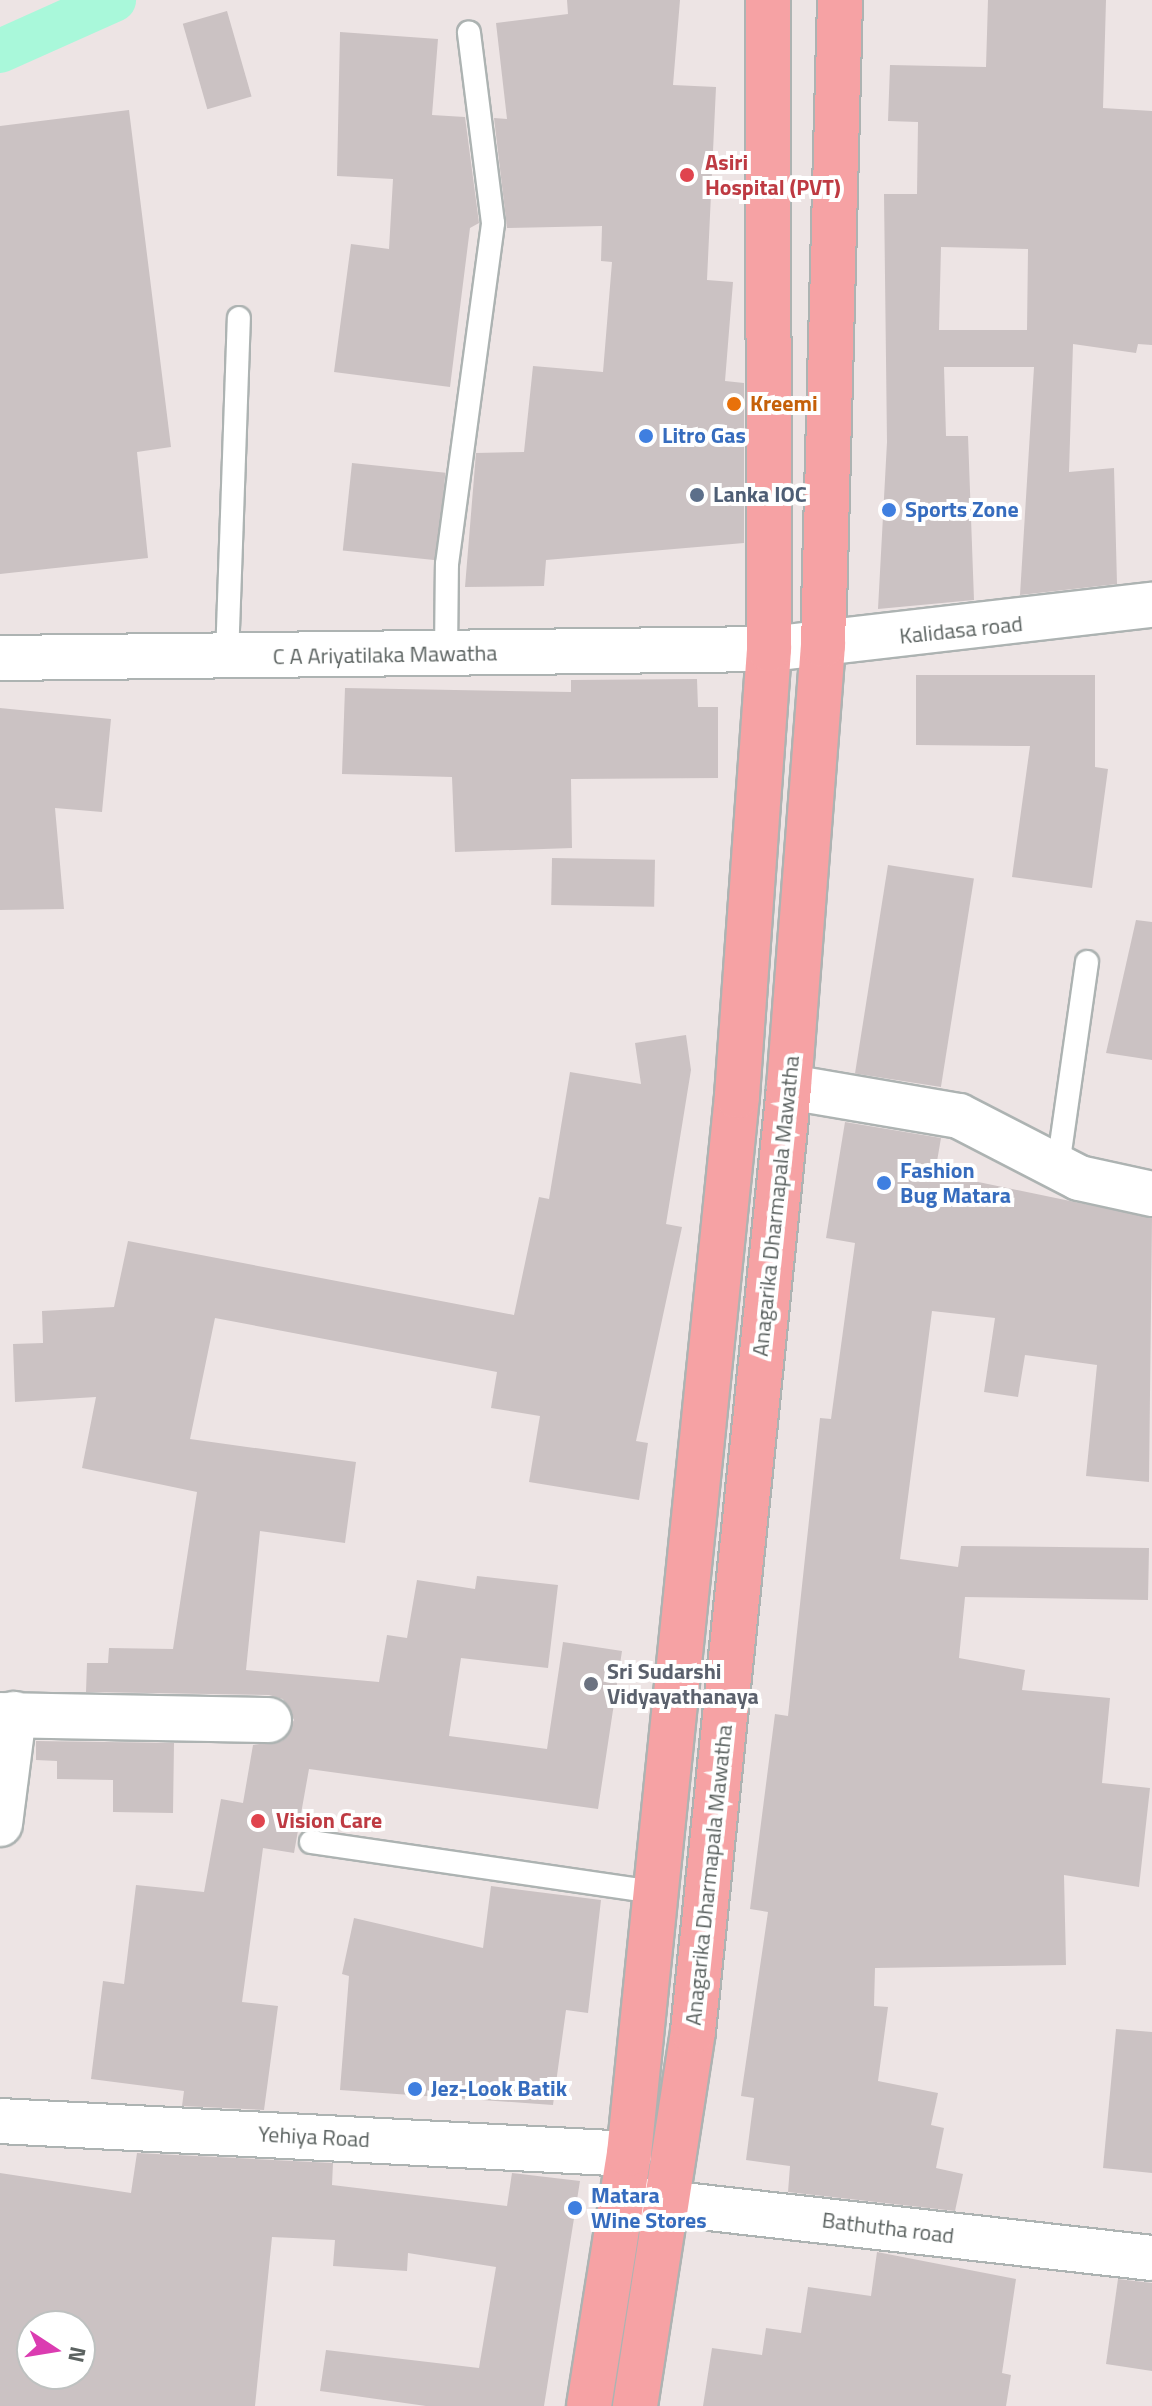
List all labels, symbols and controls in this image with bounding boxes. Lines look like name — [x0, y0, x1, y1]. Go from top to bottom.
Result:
place label: Asiri Hospital (PVT) — [705, 149, 841, 200]
marker: Asiri Hospital (PVT) — [676, 164, 698, 186]
place label: Kreemi — [750, 391, 818, 417]
marker: Kreemi — [725, 395, 743, 413]
place label: Litro Gas — [662, 423, 746, 449]
marker: Litro Gas — [637, 427, 655, 445]
place label: Lanka IOC — [713, 482, 807, 508]
marker: Lanka IOC — [688, 486, 706, 504]
place label: Sports Zone — [905, 497, 1019, 523]
marker: Sports Zone — [880, 501, 898, 519]
street label: Kalidasa road — [898, 610, 1024, 650]
street label: C A Ariyatilaka Mawatha — [273, 640, 497, 670]
street label: Anagarika Dharmapala Mawatha — [747, 1054, 805, 1358]
place label: Fashion Bug Matara — [900, 1157, 1011, 1208]
marker: Fashion Bug Matara — [875, 1174, 893, 1192]
place label: Sri Sudarshi Vidyayathanaya — [607, 1658, 759, 1710]
marker: Sri Sudarshi Vidyayathanaya — [582, 1675, 600, 1693]
street label: Anagarika Dharmapala Mawatha — [680, 1723, 738, 2027]
place label: Vision Care — [276, 1808, 382, 1834]
marker: Vision Care — [247, 1810, 269, 1832]
place label: Jez-Look Batik — [431, 2076, 567, 2102]
marker: Jez-Look Batik — [406, 2080, 424, 2098]
street label: Yehiya Road — [257, 2121, 371, 2153]
place label: Matara Wine Stores — [591, 2182, 707, 2234]
marker: Matara Wine Stores — [566, 2199, 584, 2217]
street label: Bathutha road — [820, 2207, 956, 2249]
north arrow — [16, 2310, 96, 2390]
text: N — [59, 2344, 96, 2366]

